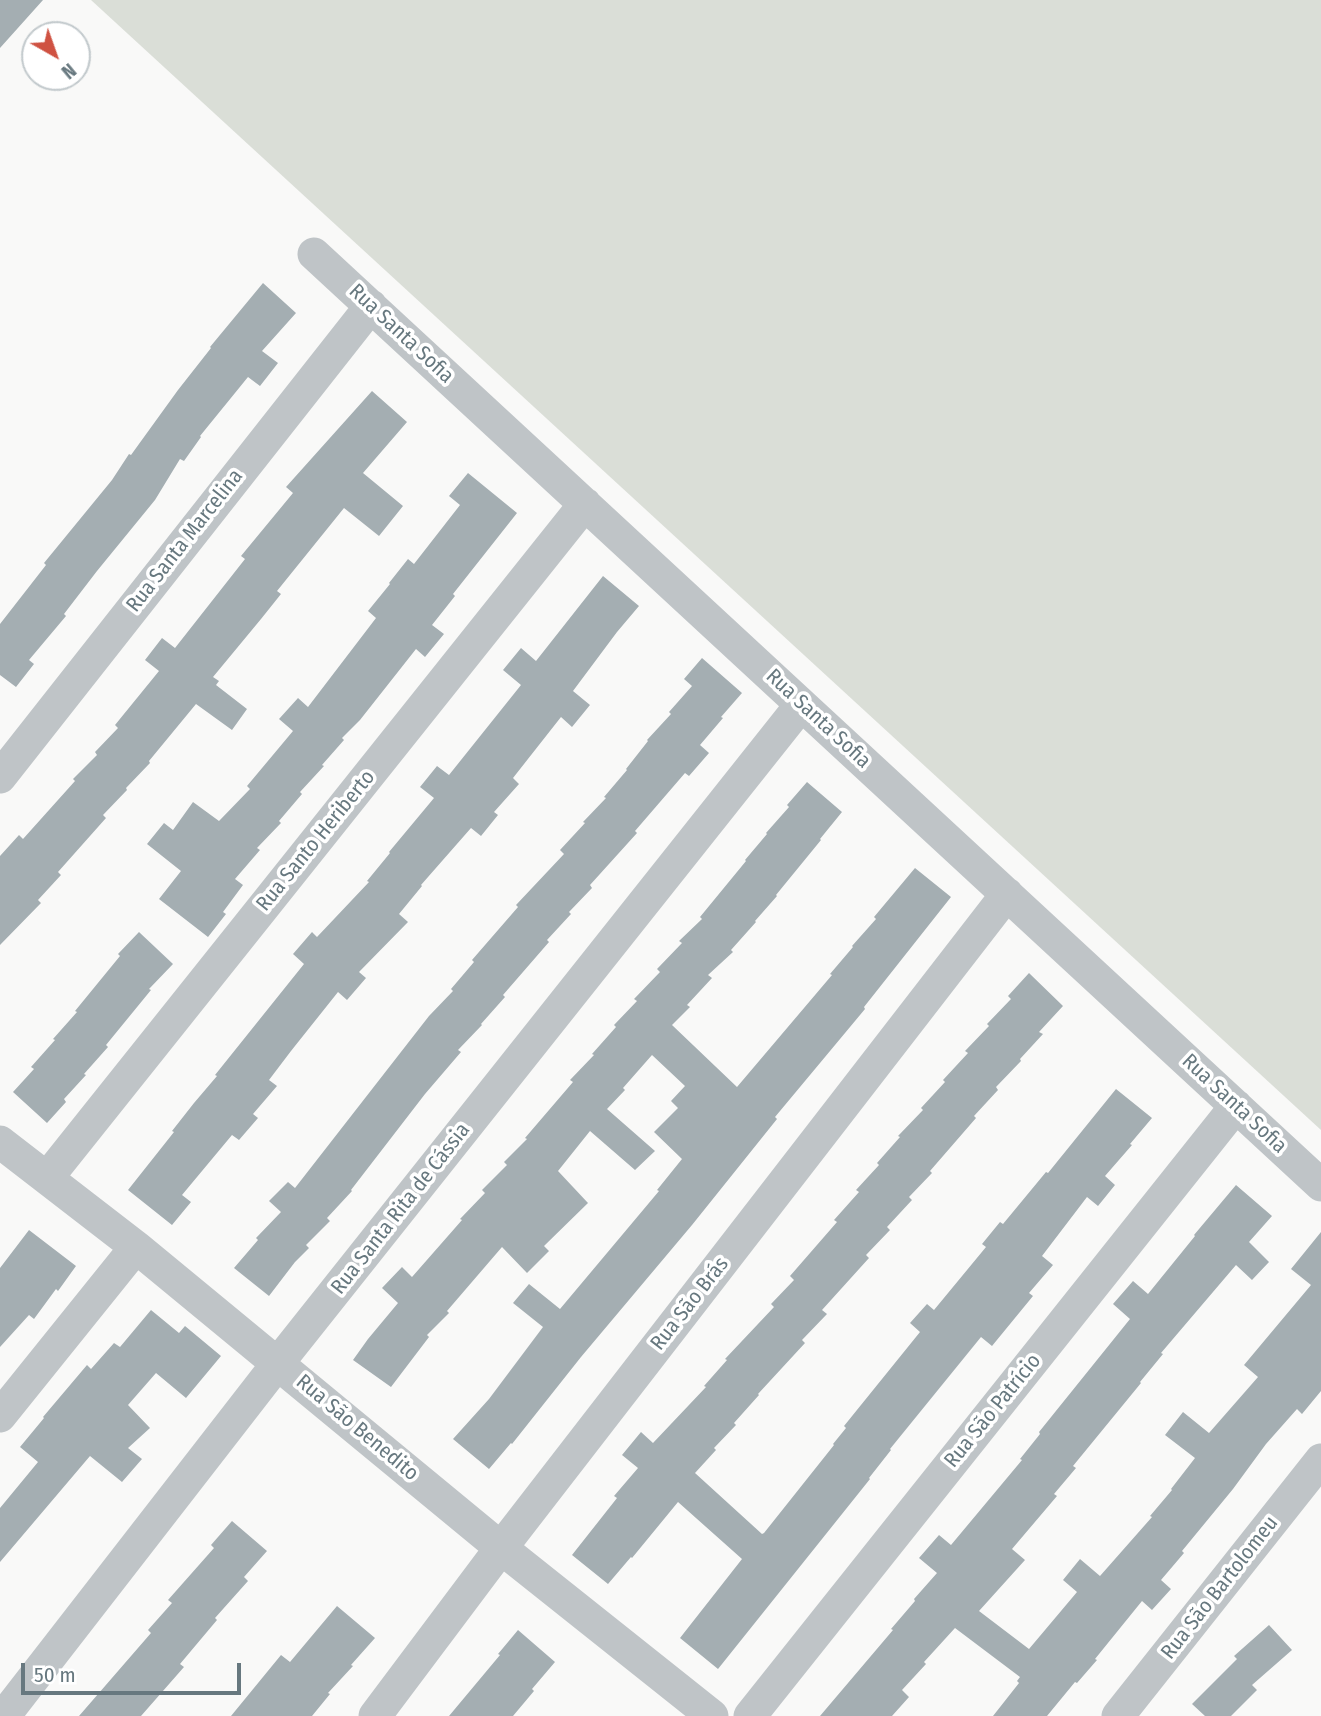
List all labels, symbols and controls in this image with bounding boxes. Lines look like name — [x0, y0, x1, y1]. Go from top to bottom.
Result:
north arrow — [21, 21, 91, 91]
text: N — [57, 58, 80, 83]
street label: Rua Santa Sofia — [343, 279, 459, 389]
street label: Rua Santa Marcelina — [121, 464, 249, 618]
street label: Rua Santa Sofia — [760, 664, 876, 774]
street label: Rua Santo Heriberto — [251, 765, 381, 917]
street label: Rua Santa Sofia — [1176, 1049, 1292, 1159]
street label: Rua Santa Rita de Cássia — [326, 1118, 476, 1300]
street label: Rua São Brás — [646, 1252, 734, 1356]
street label: Rua São Patrício — [939, 1349, 1047, 1473]
street label: Rua São Benedito — [291, 1370, 423, 1486]
street label: Rua São Bartolomeu — [1156, 1511, 1284, 1665]
scale bar — [24, 1650, 245, 1694]
text: 50 m — [34, 1662, 76, 1688]

